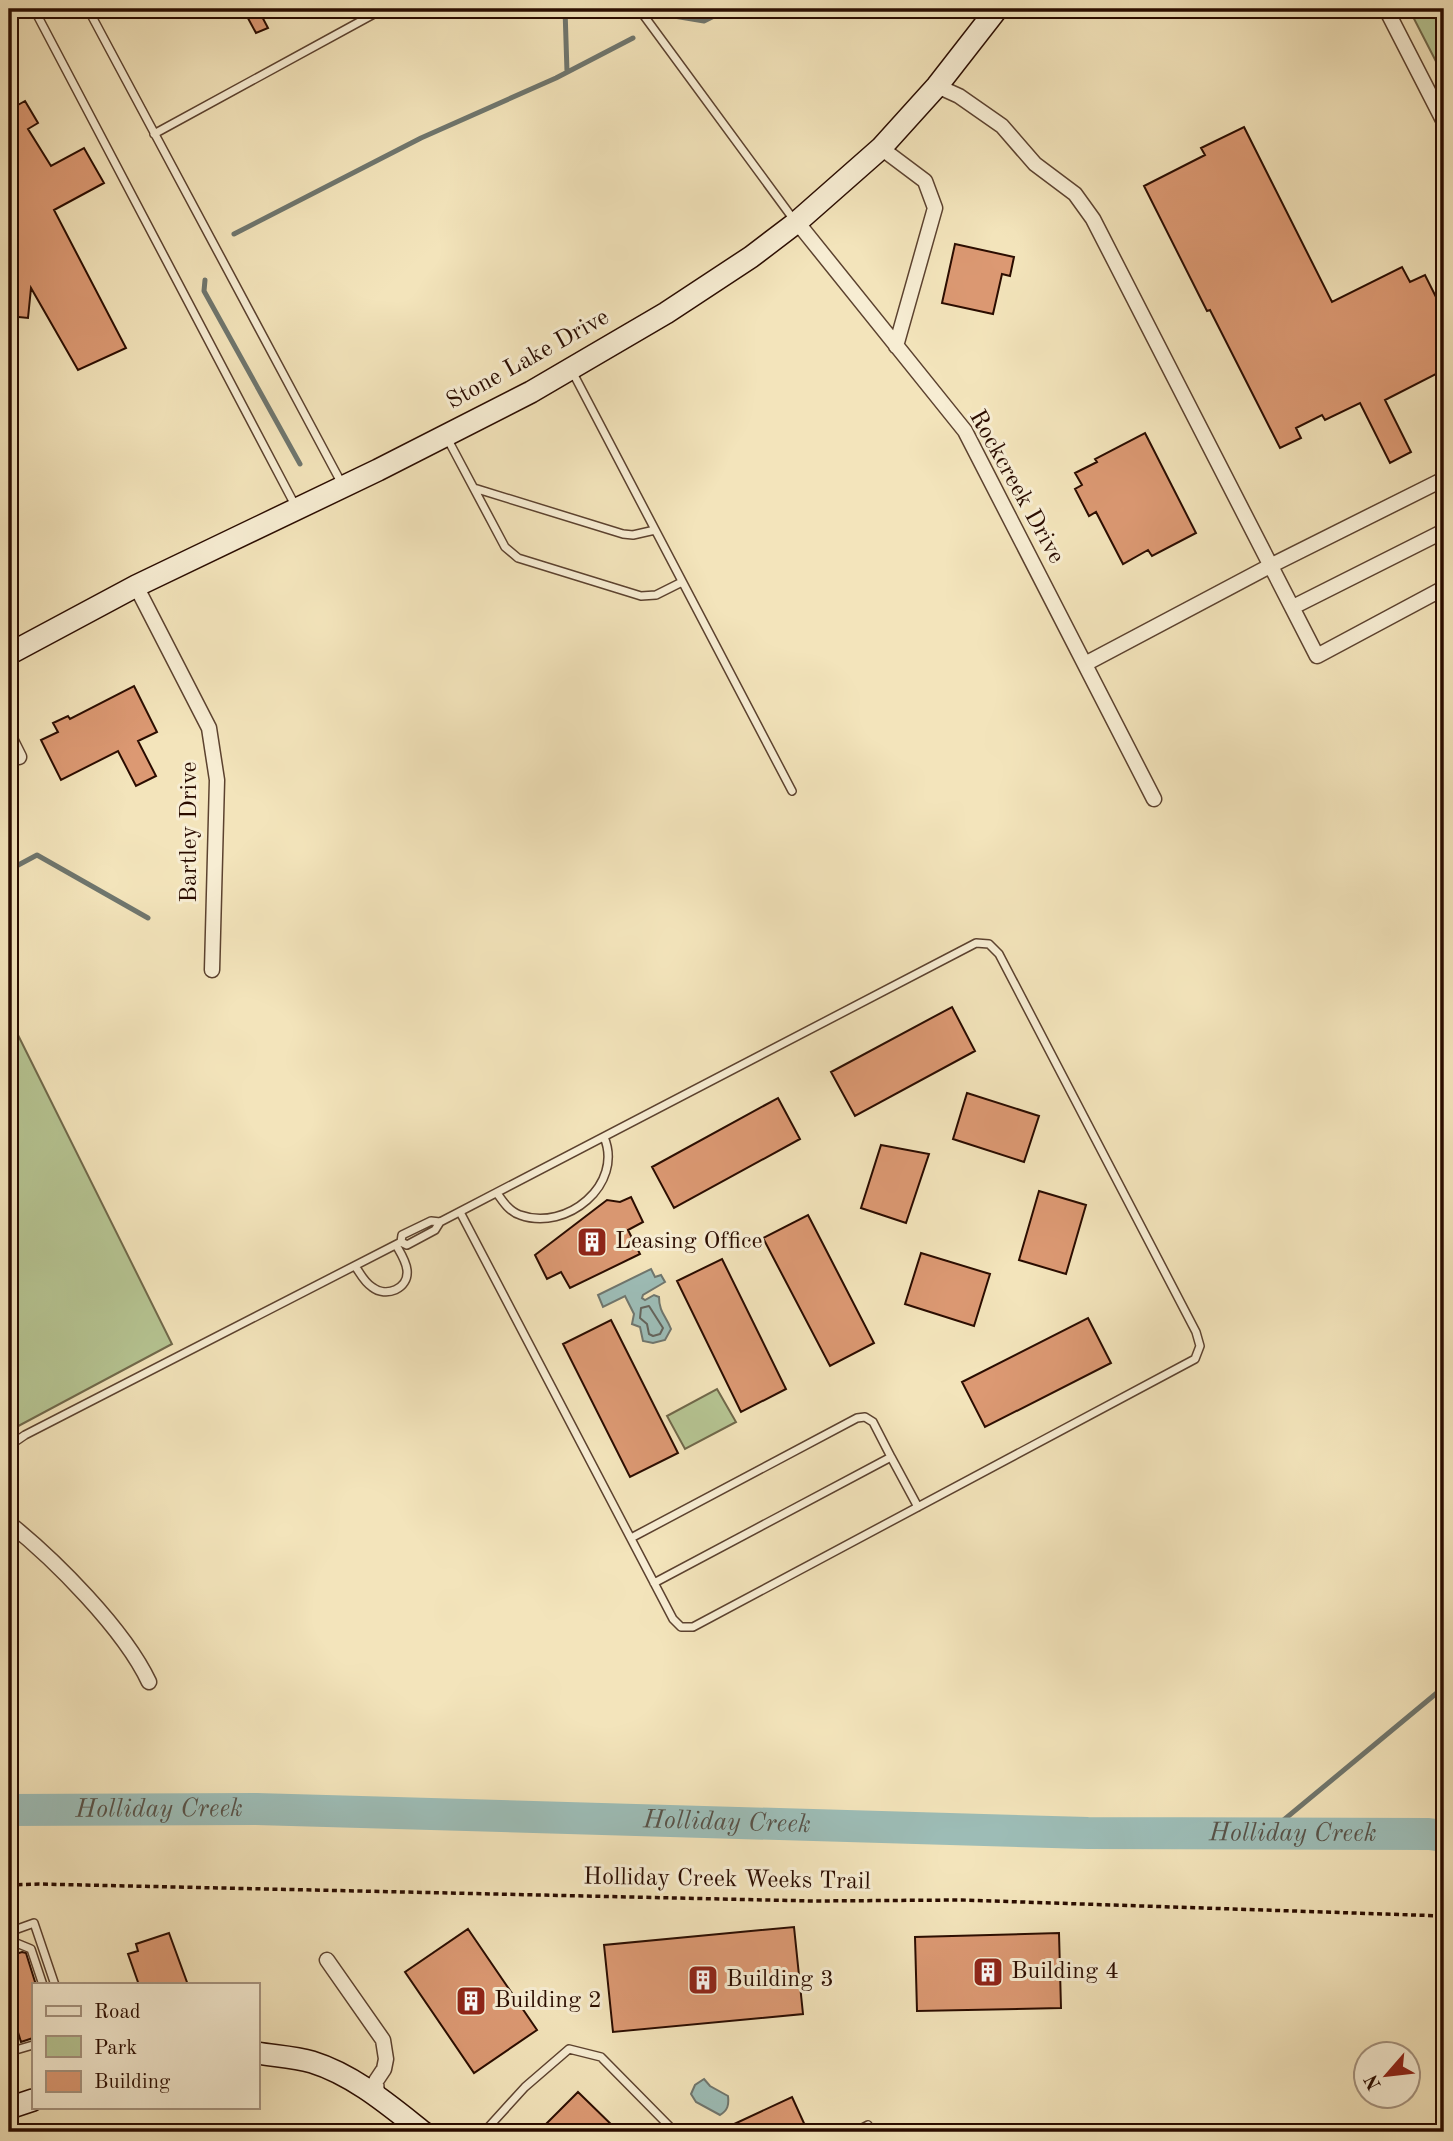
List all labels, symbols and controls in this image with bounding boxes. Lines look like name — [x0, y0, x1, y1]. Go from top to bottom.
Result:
street label: Stone Lake Drive — [443, 305, 613, 415]
street label: Rockcreek Drive — [964, 406, 1068, 568]
street label: Bartley Drive — [178, 761, 202, 903]
building icon: Leasing Office — [575, 1225, 609, 1259]
place label: Leasing Office — [615, 1230, 762, 1254]
water label: Holliday Creek — [74, 1796, 243, 1823]
water label: Holliday Creek — [642, 1807, 811, 1838]
water label: Holliday Creek — [1208, 1820, 1377, 1847]
street label: Holliday Creek Weeks Trail — [583, 1865, 871, 1895]
building icon: Building 4 — [971, 1955, 1005, 1989]
place label: Building 4 — [1011, 1960, 1119, 1984]
building icon: Building 3 — [686, 1963, 720, 1997]
place label: Building 3 — [726, 1968, 834, 1992]
legend — [32, 1983, 259, 2110]
building icon: Building 2 — [454, 1984, 488, 2018]
place label: Building 2 — [494, 1989, 602, 2013]
text: Road — [94, 2002, 141, 2023]
text: Park — [94, 2038, 137, 2059]
north arrow — [1352, 2039, 1422, 2110]
text: N — [1362, 2071, 1386, 2093]
text: Building — [94, 2072, 171, 2093]

